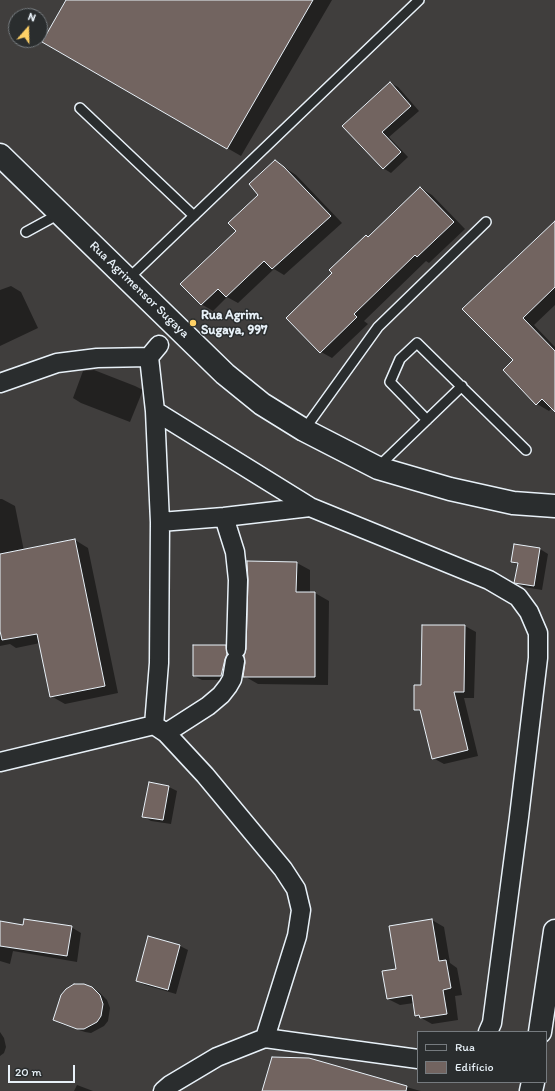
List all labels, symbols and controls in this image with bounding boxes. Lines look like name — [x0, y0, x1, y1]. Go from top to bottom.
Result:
north arrow — [8, 8, 48, 48]
text: N — [26, 10, 38, 25]
street label: Rua Agrimensor Sugaya — [86, 238, 192, 342]
place label: Rua Agrim. Sugaya, 997 — [201, 308, 267, 339]
marker: Rua Agrim. Sugaya, 997 — [188, 318, 198, 328]
legend — [417, 1031, 547, 1083]
text: Rua — [455, 1040, 475, 1054]
scale bar — [10, 1057, 77, 1083]
text: Edifício — [455, 1060, 494, 1074]
text: 20 m — [15, 1065, 42, 1079]

